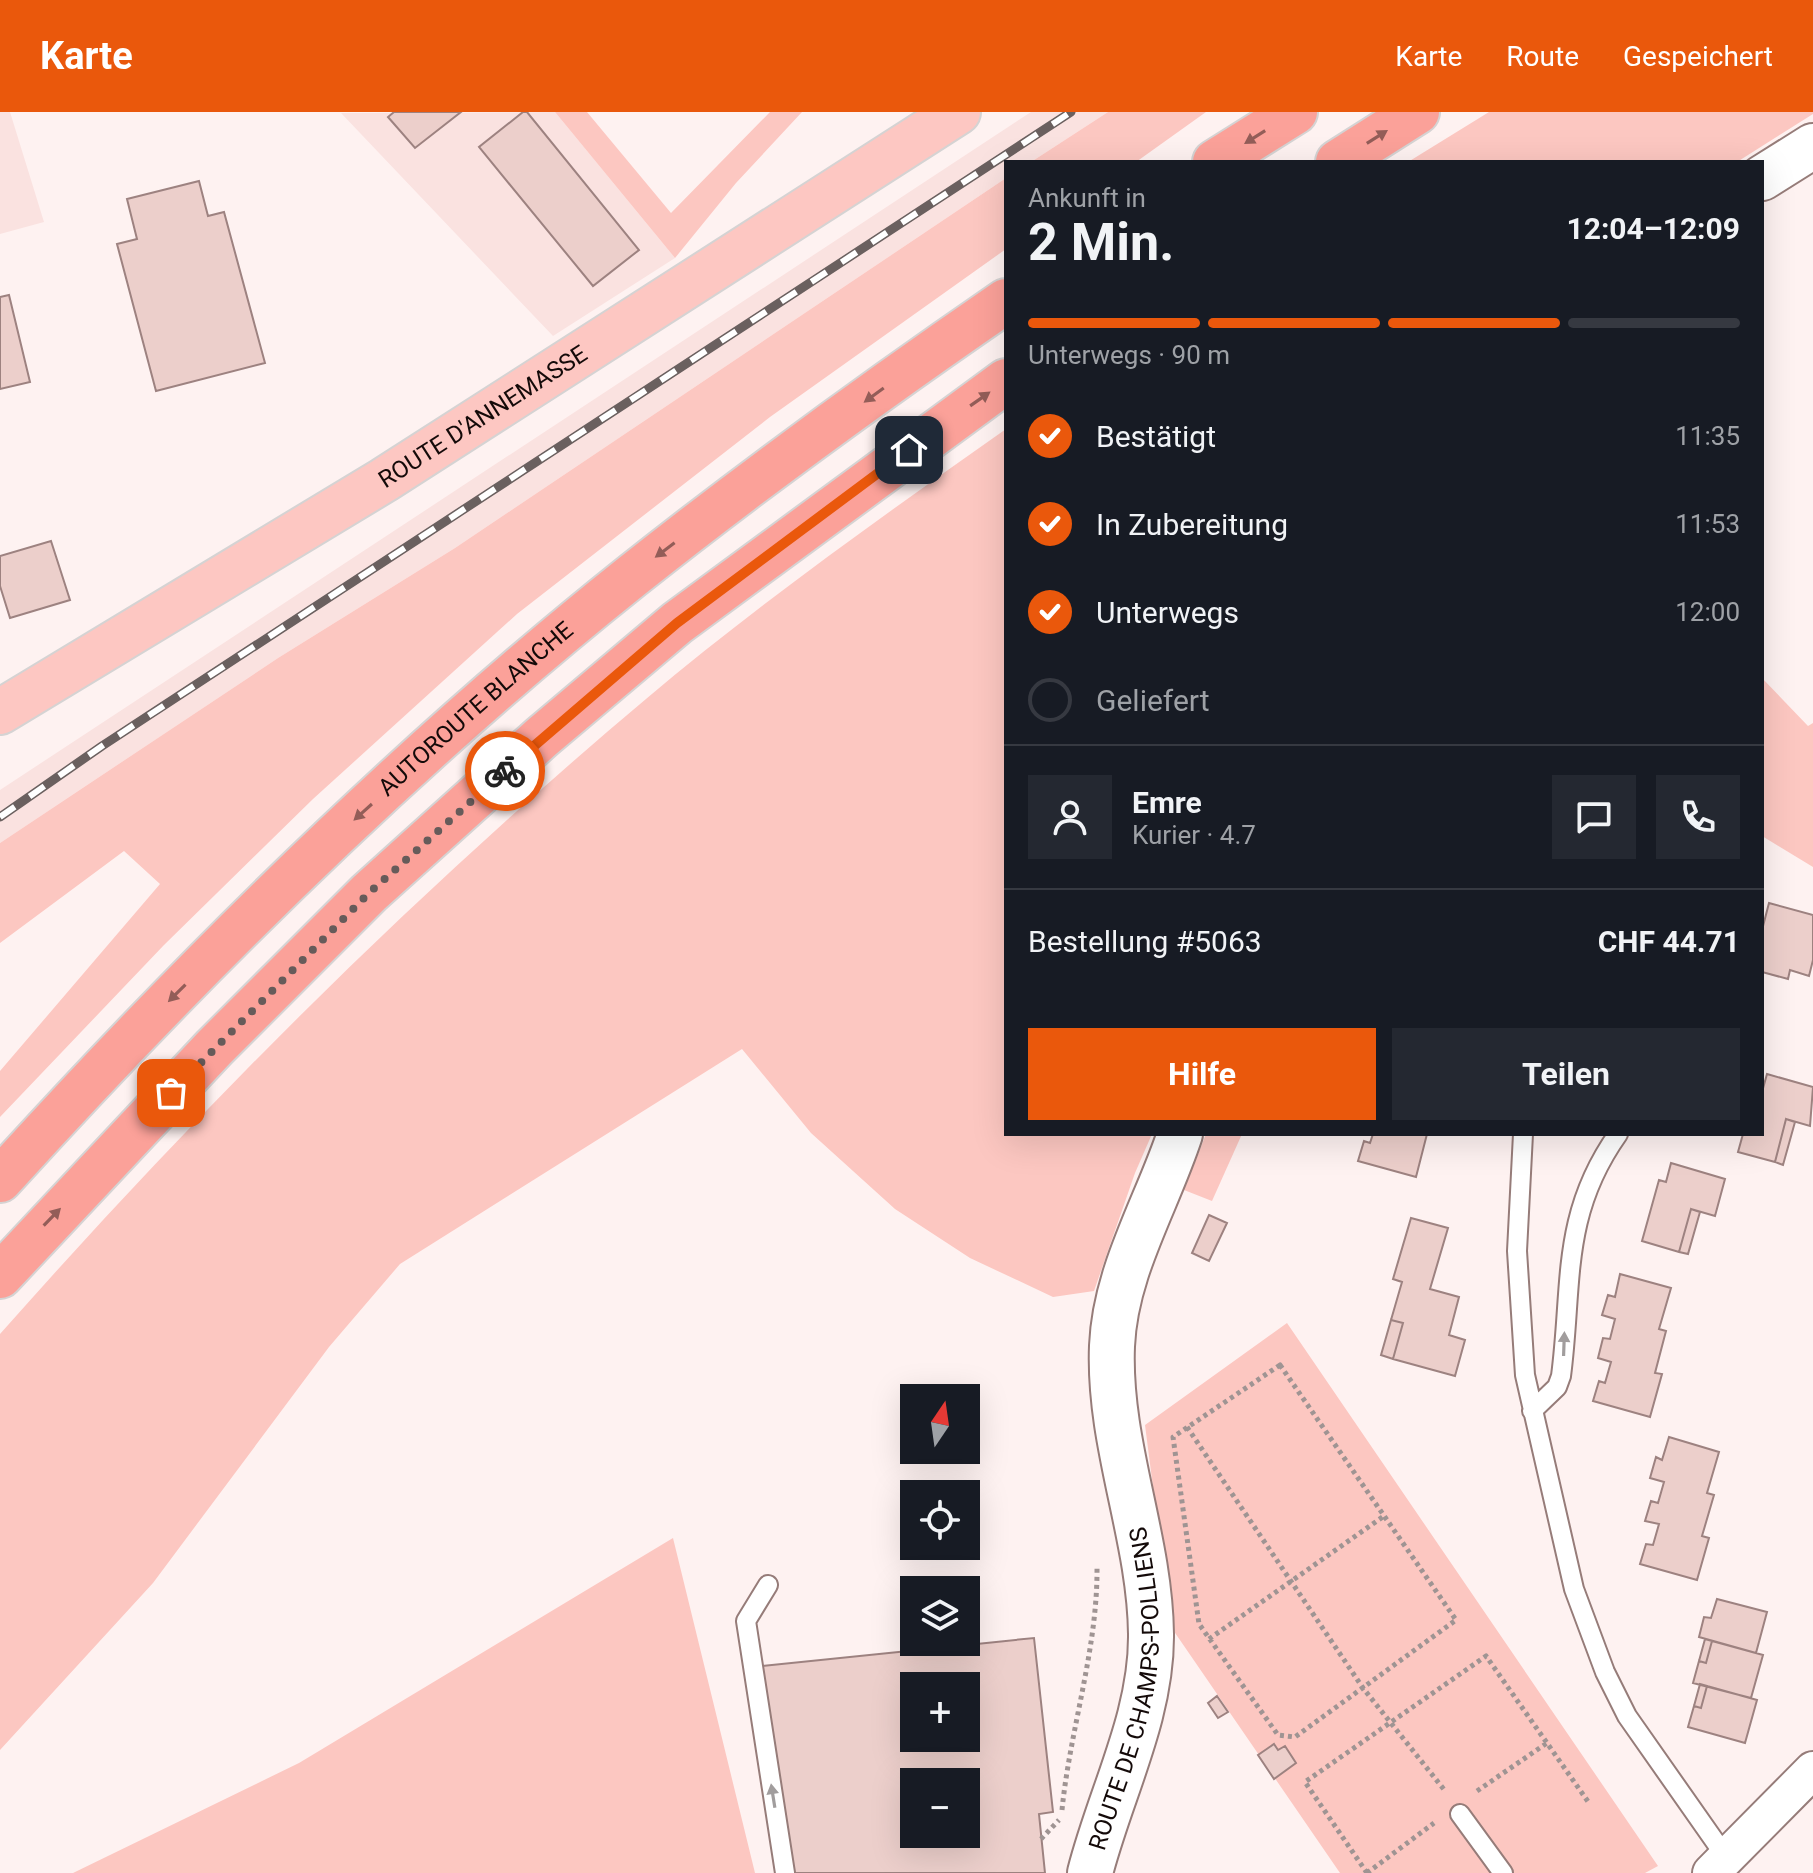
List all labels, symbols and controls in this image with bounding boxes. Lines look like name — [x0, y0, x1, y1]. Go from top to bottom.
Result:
text: Karte — [40, 34, 133, 78]
text: Karte — [1395, 40, 1462, 73]
text: Route — [1506, 40, 1579, 73]
text: Gespeichert — [1623, 40, 1773, 73]
one-way arrow — [1244, 130, 1266, 144]
one-way arrow — [1366, 130, 1388, 145]
text: Ankunft in — [1028, 183, 1146, 213]
text: 12:04–12:09 — [1566, 211, 1740, 246]
text: 2 Min. — [1028, 212, 1174, 273]
street label: ROUTE D'ANNEMASSE — [373, 340, 592, 494]
text: Unterwegs · 90 m — [1028, 340, 1230, 370]
one-way arrow — [863, 387, 884, 402]
one-way arrow — [969, 391, 991, 407]
icon: check — [1028, 414, 1072, 458]
pin — [875, 416, 943, 484]
text: Bestätigt — [1096, 419, 1216, 454]
text: 11:35 — [1675, 421, 1740, 451]
icon: home — [887, 428, 931, 472]
icon: check — [1028, 502, 1072, 546]
text: In Zubereitung — [1096, 507, 1288, 542]
text: 11:53 — [1675, 509, 1740, 539]
one-way arrow — [655, 542, 676, 558]
icon: check — [1028, 590, 1072, 634]
text: Unterwegs — [1096, 595, 1239, 630]
text: 12:00 — [1675, 597, 1740, 627]
street label: AUTOROUTE BLANCHE — [373, 616, 579, 802]
text: Geliefert — [1096, 683, 1210, 718]
courier — [465, 731, 545, 811]
icon: bike — [483, 749, 527, 793]
button: person — [1028, 775, 1112, 859]
button: chat — [1552, 775, 1636, 859]
button: phone — [1656, 775, 1740, 859]
text: Emre — [1132, 785, 1202, 820]
one-way arrow — [353, 803, 373, 821]
text: Kurier · 4.7 — [1132, 820, 1256, 850]
text: Bestellung #5063 — [1028, 924, 1262, 959]
text: CHF 44.71 — [1598, 924, 1740, 959]
one-way arrow — [168, 983, 186, 1002]
button: Hilfe — [1028, 1028, 1376, 1120]
button: Teilen — [1392, 1028, 1740, 1120]
pin — [137, 1059, 205, 1127]
icon: bag — [149, 1071, 193, 1115]
one-way arrow — [42, 1208, 60, 1227]
one-way arrow — [1557, 1331, 1570, 1356]
north arrow — [900, 1384, 980, 1464]
map controls — [900, 1384, 980, 1848]
button: locate — [900, 1480, 980, 1560]
street label: ROUTE DE CHAMPS-POLLIENS — [1083, 1525, 1165, 1853]
button: layers — [900, 1576, 980, 1656]
button: + — [900, 1672, 980, 1752]
button: − — [900, 1768, 980, 1848]
one-way arrow — [766, 1783, 779, 1808]

